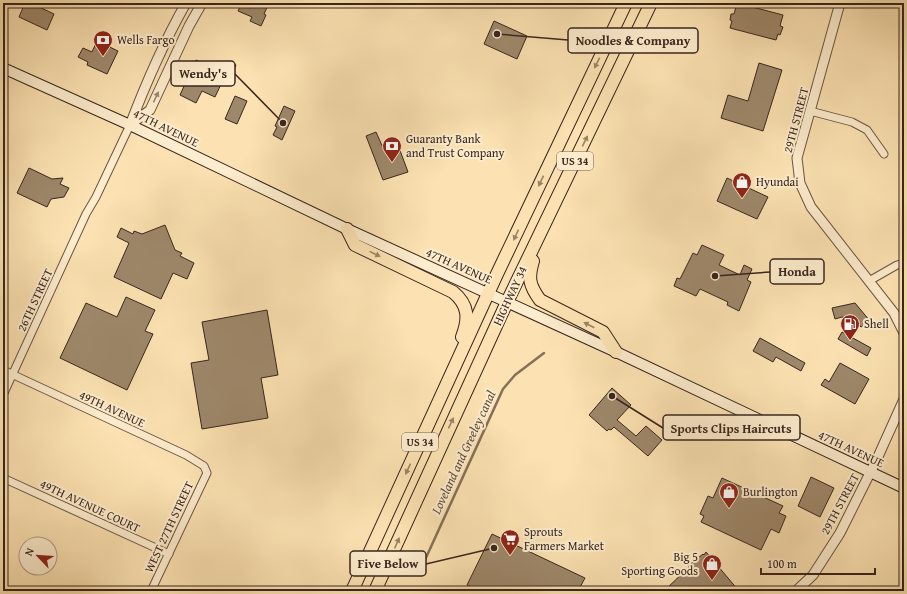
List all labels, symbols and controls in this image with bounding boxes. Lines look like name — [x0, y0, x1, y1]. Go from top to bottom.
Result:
callout: Noodles & Company — [568, 28, 698, 53]
bank icon: Wells Fargo — [92, 29, 114, 57]
place label: Wells Fargo — [117, 31, 175, 48]
text: Noodles & Company — [576, 31, 691, 50]
one-way arrow — [594, 58, 600, 69]
callout: Wendy's — [171, 61, 235, 86]
text: Wendy's — [179, 64, 227, 83]
street label: 29TH STREET — [779, 85, 813, 155]
one-way arrow — [153, 91, 159, 103]
street label: 47TH AVENUE — [131, 104, 202, 151]
place label: Guaranty Bank and Trust Company — [406, 130, 505, 161]
bank icon: Guaranty Bank and Trust Company — [381, 135, 403, 163]
one-way arrow — [582, 135, 588, 146]
road number: US 34 — [557, 152, 593, 170]
shop icon: Hyundai — [731, 171, 753, 199]
place label: Hyundai — [756, 173, 799, 190]
one-way arrow — [538, 176, 544, 187]
one-way arrow — [513, 229, 519, 241]
street label: 47TH AVENUE — [423, 243, 495, 288]
one-way arrow — [369, 251, 380, 257]
callout: Honda — [770, 259, 824, 284]
text: Honda — [778, 262, 816, 281]
street label: HIGHWAY 34 — [488, 263, 531, 328]
street label: 26TH STREET — [13, 265, 57, 334]
fuel station icon: Shell — [839, 313, 861, 341]
place label: Shell — [864, 315, 890, 332]
one-way arrow — [584, 322, 595, 328]
street label: 49TH AVENUE — [76, 386, 148, 431]
water label: Loveland and Greeley canal — [426, 387, 500, 518]
callout: Sports Clips Haircuts — [663, 415, 800, 440]
one-way arrow — [448, 417, 454, 429]
text: Sports Clips Haircuts — [670, 419, 792, 438]
street label: 47TH AVENUE — [815, 426, 887, 471]
road number: US 34 — [402, 433, 438, 451]
one-way arrow — [405, 463, 411, 474]
street label: 29TH STREET — [816, 470, 863, 537]
street label: 49TH AVENUE COURT — [37, 475, 143, 536]
street label: WEST 27TH STREET — [140, 478, 197, 575]
shop icon: Burlington — [718, 481, 740, 509]
place label: Burlington — [743, 483, 798, 500]
place label: Sprouts Farmers Market — [524, 523, 605, 554]
supermarket icon: Sprouts Farmers Market — [499, 528, 521, 556]
north arrow — [18, 536, 58, 576]
one-way arrow — [394, 537, 400, 548]
text: N — [20, 544, 38, 558]
place label: Big 5 Sporting Goods — [621, 548, 698, 579]
scale bar — [761, 550, 875, 576]
callout: Five Below — [350, 551, 426, 576]
shop icon: Big 5 Sporting Goods — [701, 553, 723, 581]
text: Five Below — [358, 554, 419, 573]
text: 100 m — [767, 555, 797, 572]

